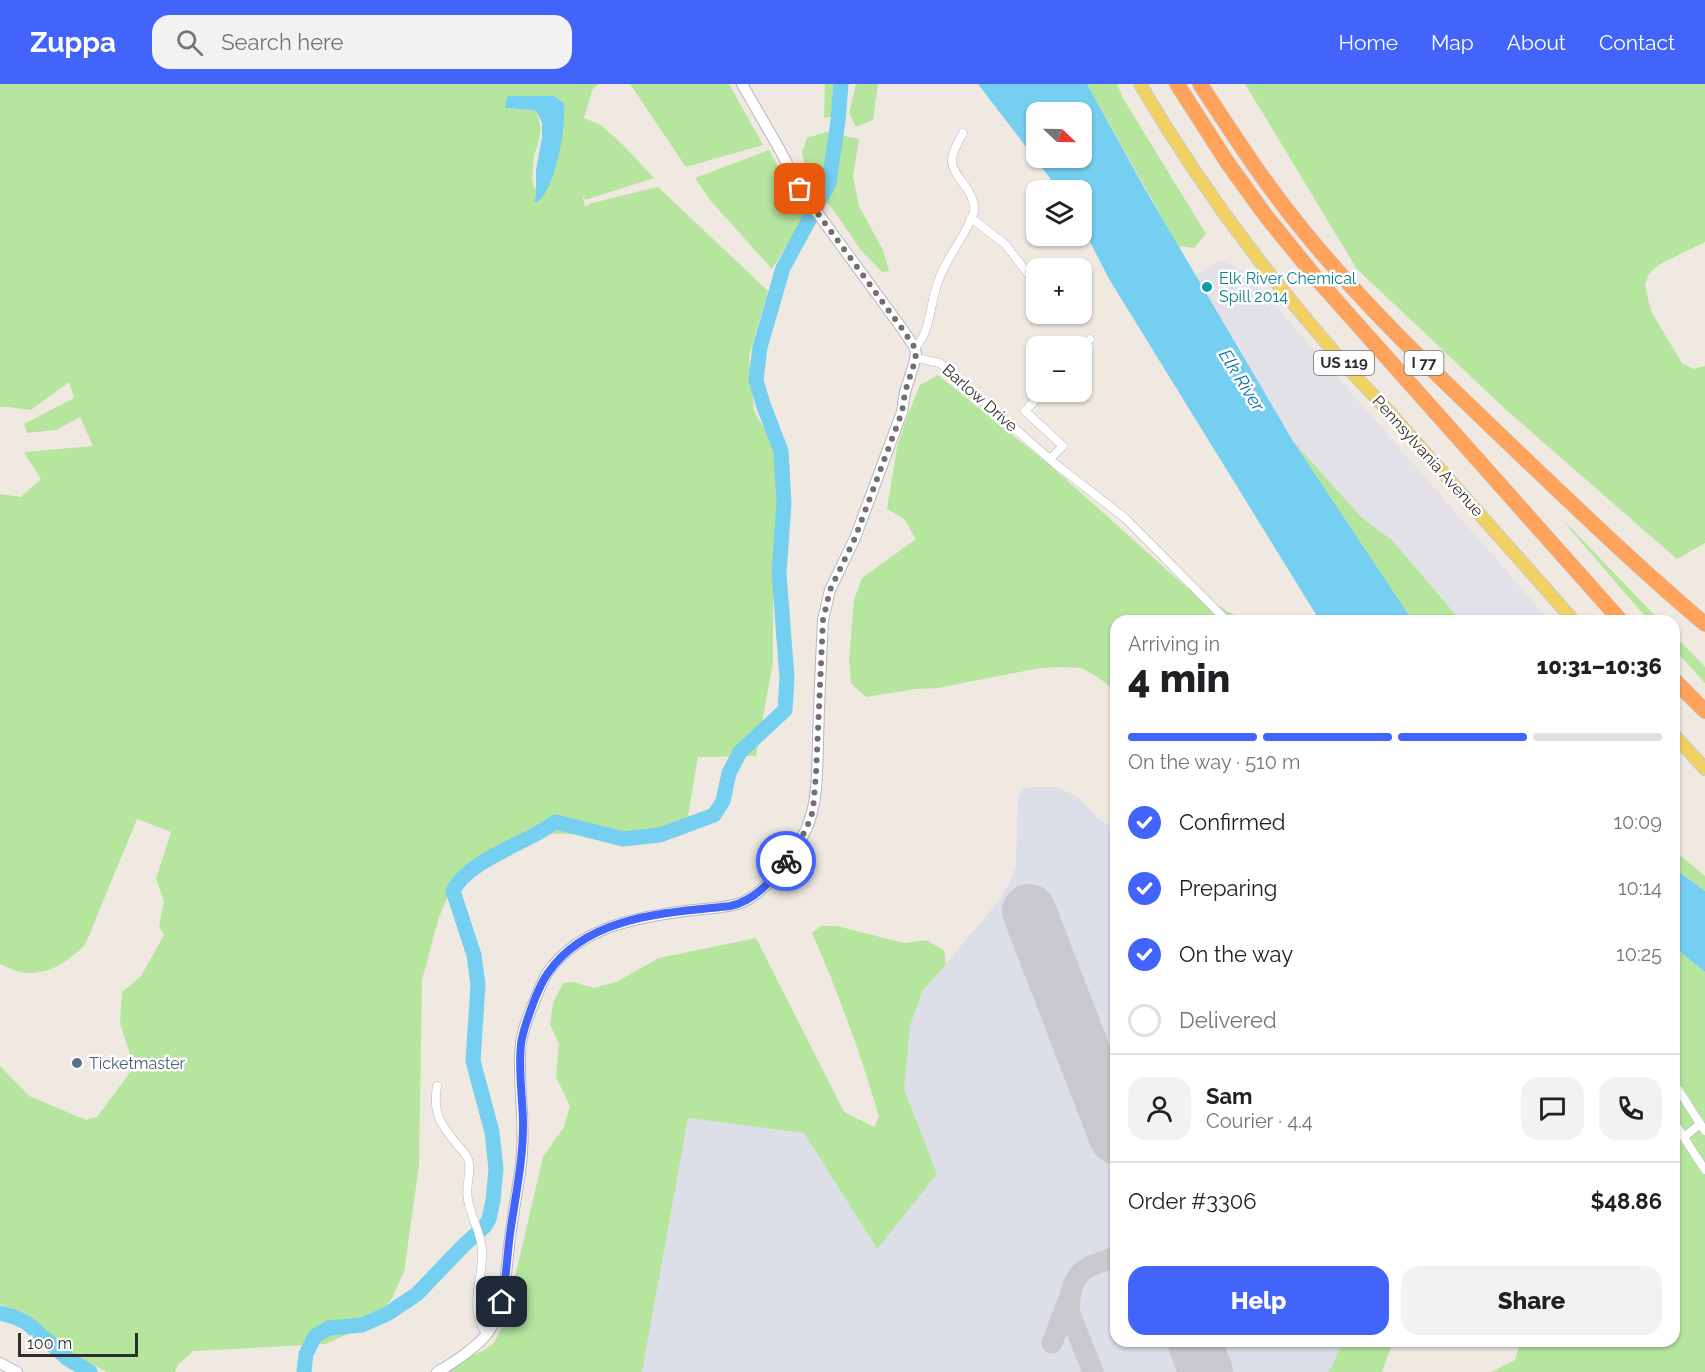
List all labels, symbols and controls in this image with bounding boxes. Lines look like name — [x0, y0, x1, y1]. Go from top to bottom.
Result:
search box — [152, 15, 572, 69]
text: Zuppa — [30, 26, 116, 59]
icon: search — [173, 26, 206, 59]
text: Search here — [221, 29, 343, 55]
text: Home — [1339, 30, 1398, 55]
text: Map — [1431, 30, 1474, 55]
text: About — [1507, 30, 1566, 55]
text: Contact — [1599, 30, 1675, 55]
north arrow — [1026, 102, 1092, 168]
map controls — [1026, 102, 1092, 402]
pin — [774, 163, 825, 214]
icon: bag — [783, 172, 816, 205]
button: layers — [1026, 180, 1092, 246]
button: + — [1026, 258, 1092, 324]
place label: Elk River Chemical Spill 2014 — [1219, 269, 1357, 306]
marker: Elk River Chemical Spill 2014 — [1200, 280, 1214, 294]
button: − — [1026, 336, 1092, 402]
water label: Elk River — [1215, 345, 1270, 415]
road number: US 119 — [1314, 351, 1374, 375]
road number: I 77 — [1404, 351, 1444, 375]
street label: Barlow Drive — [939, 360, 1021, 436]
street label: Pennsylvania Avenue — [1369, 392, 1487, 520]
text: Arriving in — [1128, 632, 1220, 656]
text: 10:31–10:36 — [1537, 653, 1662, 679]
text: 4 min — [1128, 655, 1231, 701]
text: On the way · 510 m — [1128, 750, 1300, 774]
icon: check — [1128, 806, 1161, 839]
text: Confirmed — [1179, 809, 1286, 835]
text: 10:09 — [1613, 810, 1662, 834]
courier — [756, 831, 816, 891]
icon: bike — [770, 845, 803, 878]
icon: check — [1128, 872, 1161, 905]
text: Preparing — [1179, 875, 1277, 901]
text: 10:14 — [1618, 876, 1662, 900]
icon: check — [1128, 938, 1161, 971]
text: On the way — [1179, 941, 1293, 967]
text: 10:25 — [1616, 942, 1662, 966]
text: Delivered — [1179, 1007, 1277, 1033]
place label: Ticketmaster — [89, 1054, 186, 1073]
marker: Ticketmaster — [70, 1056, 84, 1070]
button: person — [1128, 1077, 1191, 1140]
button: chat — [1521, 1077, 1584, 1140]
button: phone — [1599, 1077, 1662, 1140]
text: Sam — [1206, 1083, 1253, 1109]
text: Courier · 4.4 — [1206, 1109, 1313, 1133]
text: Order #3306 — [1128, 1188, 1256, 1214]
text: $48.86 — [1591, 1188, 1662, 1214]
button: Help — [1128, 1266, 1389, 1335]
button: Share — [1401, 1266, 1662, 1335]
pin — [476, 1276, 527, 1327]
icon: home — [485, 1285, 518, 1318]
scale bar — [18, 1330, 138, 1358]
text: 100 m — [27, 1334, 72, 1353]

